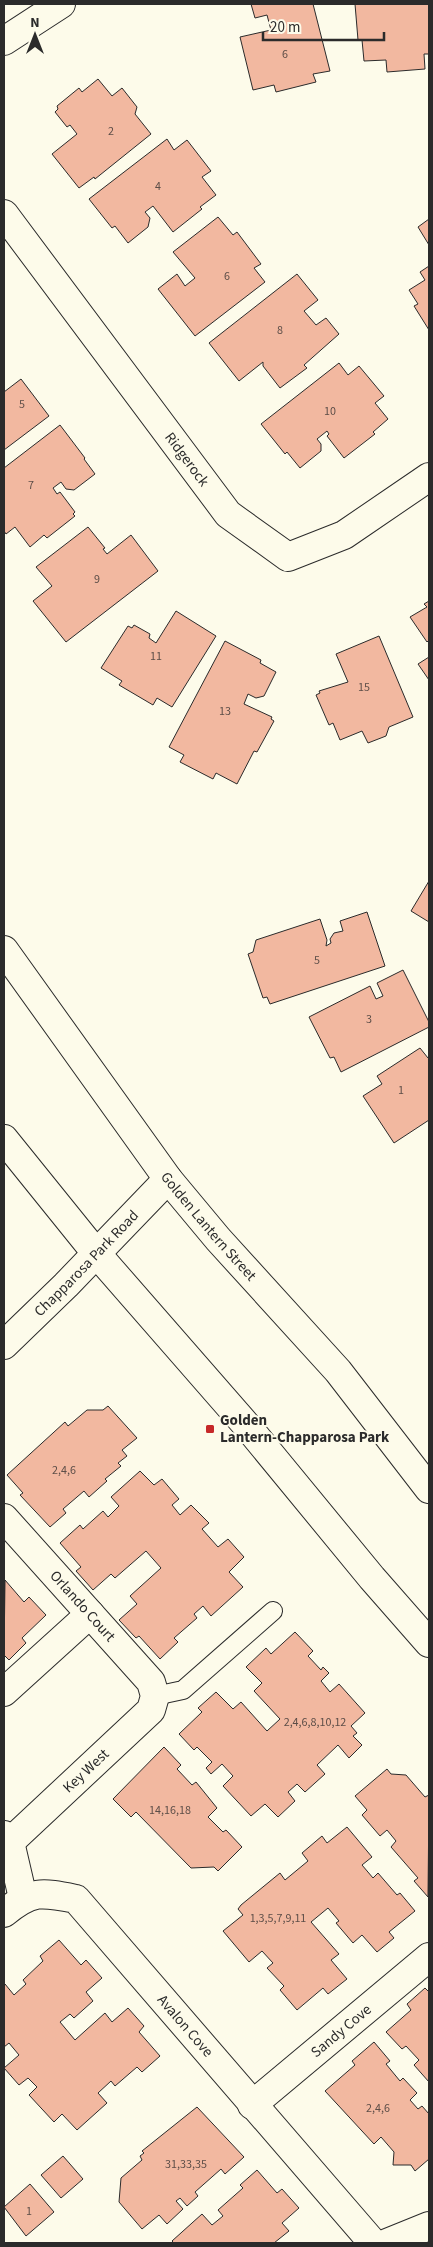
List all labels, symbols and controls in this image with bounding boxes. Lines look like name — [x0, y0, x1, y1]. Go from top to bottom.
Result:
north arrow — [10, 10, 60, 60]
scale bar — [263, 10, 384, 42]
text: N — [30, 13, 40, 33]
text: 20 m — [270, 17, 300, 38]
house number: 6 — [282, 46, 288, 63]
house number: 2 — [108, 123, 114, 140]
house number: 4 — [155, 178, 161, 195]
house number: 6 — [224, 268, 230, 285]
house number: 8 — [277, 322, 283, 339]
house number: 5 — [19, 396, 25, 413]
house number: 10 — [324, 403, 336, 420]
street label: Ridgerock — [160, 428, 215, 491]
house number: 7 — [28, 477, 34, 494]
house number: 9 — [94, 571, 100, 588]
house number: 11 — [150, 648, 162, 665]
house number: 15 — [358, 679, 370, 696]
house number: 13 — [219, 703, 231, 720]
house number: 5 — [314, 952, 320, 969]
house number: 3 — [366, 1011, 372, 1028]
house number: 1 — [398, 1082, 404, 1099]
street label: Golden Lantern Street — [156, 1168, 261, 1285]
street label: Chapparosa Park Road — [29, 1205, 143, 1321]
place label: Golden Lantern-Chapparosa Park — [220, 1410, 390, 1448]
marker: Golden Lantern-Chapparosa Park — [204, 1423, 216, 1435]
house number: 2,4,6 — [52, 1462, 76, 1479]
street label: Orlando Court — [45, 1566, 120, 1646]
house number: 2,4,6,8,10,12 — [284, 1714, 346, 1731]
street label: Key West — [58, 1744, 114, 1798]
house number: 14,16,18 — [149, 1802, 191, 1819]
house number: 1,3,5,7,9,11 — [250, 1910, 306, 1927]
street label: Avalon Cove — [152, 1990, 218, 2062]
street label: Sandy Cove — [306, 1999, 376, 2062]
house number: 2,4,6 — [366, 2100, 390, 2117]
house number: 31,33,35 — [165, 2156, 207, 2173]
house number: 1 — [26, 2203, 32, 2220]

